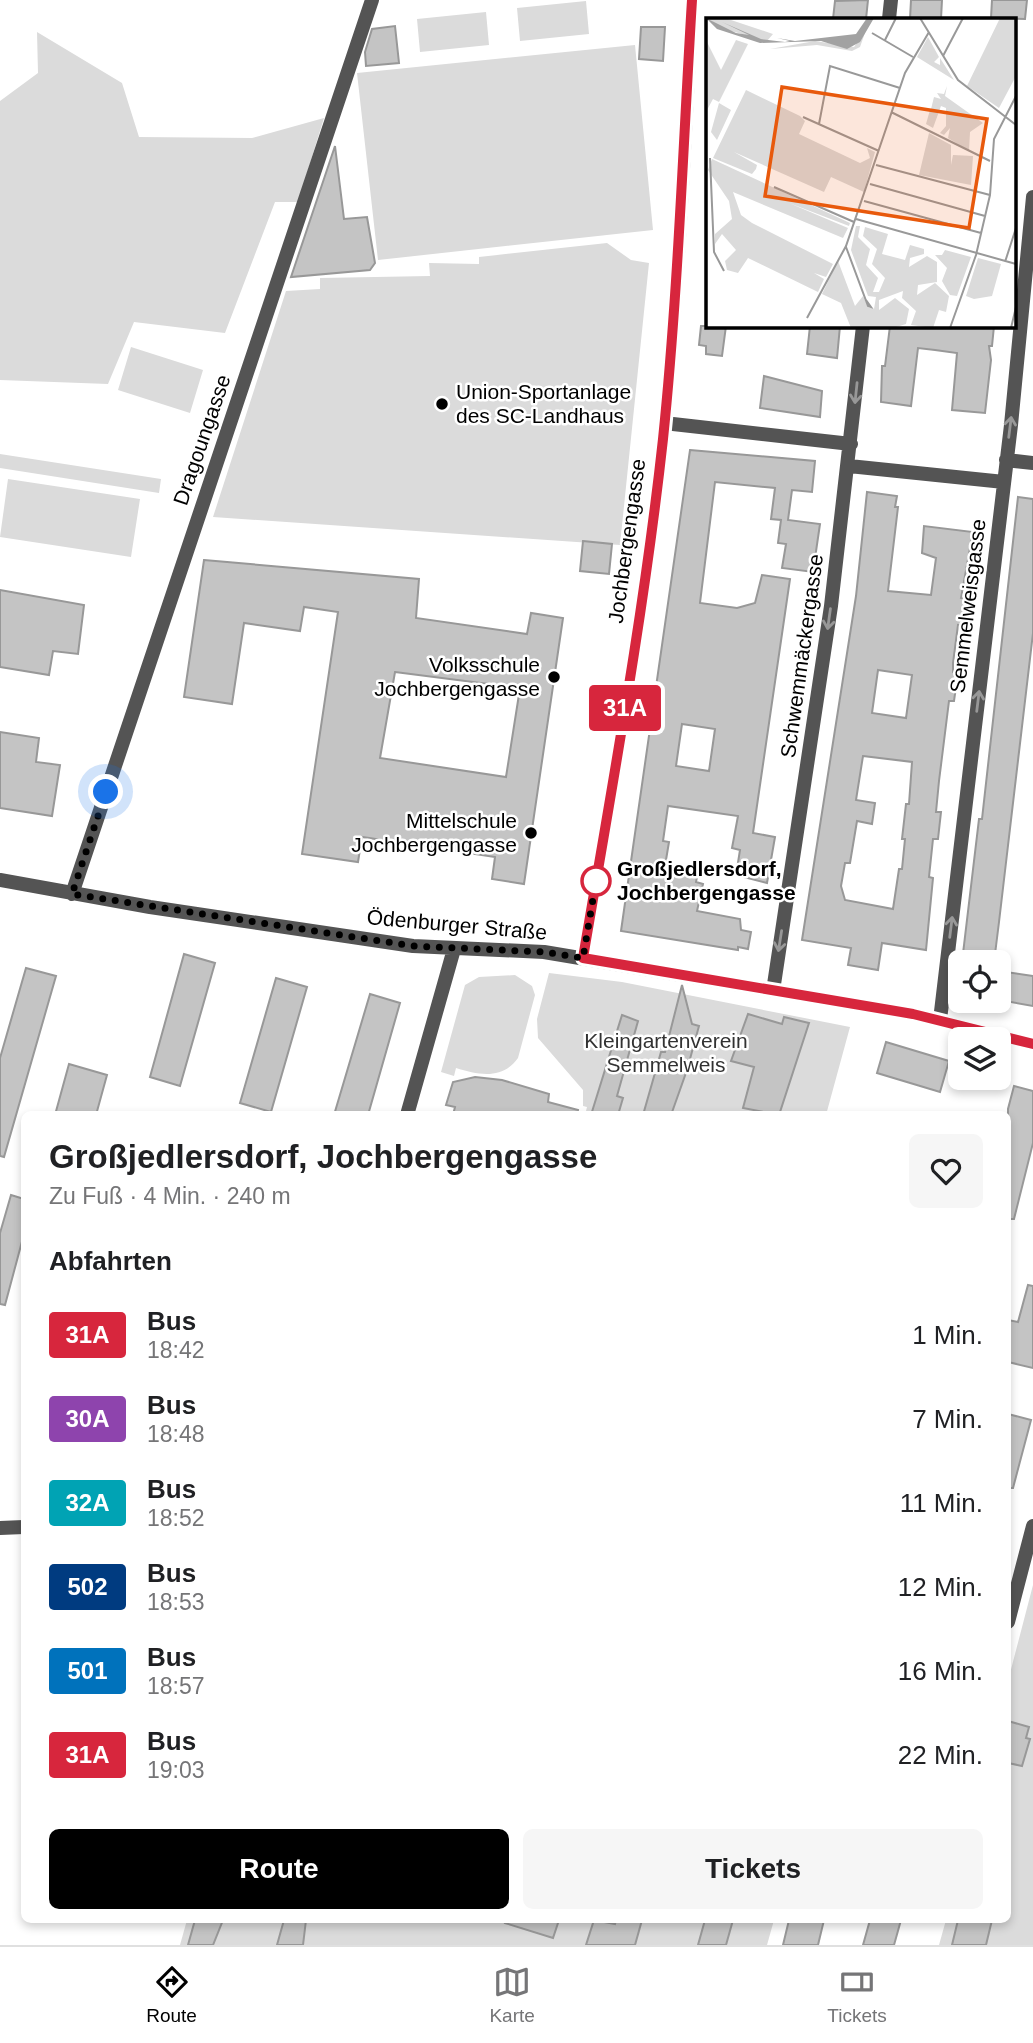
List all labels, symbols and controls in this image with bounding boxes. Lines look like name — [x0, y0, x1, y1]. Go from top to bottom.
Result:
inset map — [706, 18, 1016, 327]
street label: Dragoungasse — [168, 372, 235, 508]
place label: Union-Sportanlage des SC-Landhaus — [456, 380, 631, 427]
one-way arrow — [850, 382, 863, 404]
marker: Union-Sportanlage des SC-Landhaus — [434, 396, 450, 412]
one-way arrow — [1004, 416, 1017, 439]
street label: Jochbergengasse — [604, 457, 649, 625]
street label: Semmelweisgasse — [945, 518, 990, 694]
street label: Schwemmäckergasse — [776, 553, 827, 759]
one-way arrow — [823, 607, 836, 630]
place label: Volksschule Jochbergengasse — [374, 653, 540, 700]
marker: Volksschule Jochbergengasse — [546, 669, 562, 685]
line badge: 31A — [585, 685, 665, 731]
one-way arrow — [971, 691, 984, 713]
text: 31A — [603, 694, 647, 721]
your location — [88, 774, 123, 809]
place label: Mittelschule Jochbergengasse — [351, 809, 517, 856]
marker: Mittelschule Jochbergengasse — [523, 825, 539, 841]
place label: Großjedlersdorf, Jochbergengasse — [617, 857, 796, 904]
marker: Großjedlersdorf, Jochbergengasse — [581, 866, 611, 896]
street label: Ödenburger Straße — [366, 905, 548, 944]
one-way arrow — [945, 917, 958, 939]
one-way arrow — [774, 929, 787, 952]
map controls — [948, 950, 1011, 1090]
button: locate — [948, 950, 1011, 1013]
button: layers — [948, 1027, 1011, 1090]
park label: Kleingartenverein Semmelweis — [584, 1029, 748, 1076]
button: heart — [909, 1134, 983, 1208]
text: Großjedlersdorf, Jochbergengasse — [49, 1138, 597, 1175]
text: Zu Fuß · 4 Min. · 240 m — [49, 1183, 291, 1209]
text: Abfahrten — [49, 1246, 172, 1276]
text: Bus — [147, 1306, 196, 1336]
text: 1 Min. — [912, 1320, 983, 1350]
text: 31A — [65, 1321, 110, 1348]
text: 18:42 — [147, 1337, 205, 1363]
text: Bus — [147, 1390, 196, 1420]
text: 7 Min. — [912, 1404, 983, 1434]
text: 30A — [65, 1405, 110, 1432]
text: 18:48 — [147, 1421, 205, 1447]
text: Bus — [147, 1474, 196, 1504]
text: 11 Min. — [900, 1488, 983, 1518]
text: 32A — [65, 1489, 110, 1516]
text: 18:52 — [147, 1505, 205, 1531]
text: Bus — [147, 1558, 196, 1588]
text: 12 Min. — [898, 1572, 983, 1602]
text: 502 — [67, 1573, 108, 1600]
text: 18:53 — [147, 1589, 205, 1615]
text: Bus — [147, 1642, 196, 1672]
text: 16 Min. — [898, 1656, 983, 1686]
text: 501 — [67, 1657, 108, 1684]
text: 18:57 — [147, 1673, 205, 1699]
text: Bus — [147, 1726, 196, 1756]
text: 22 Min. — [898, 1740, 983, 1770]
text: 31A — [65, 1741, 110, 1768]
text: 19:03 — [147, 1757, 205, 1783]
button: Route — [49, 1829, 509, 1909]
button: Tickets — [523, 1829, 983, 1909]
tab: Route — [146, 1963, 197, 2027]
tab: Karte — [489, 1963, 535, 2027]
tab: Tickets — [827, 1963, 887, 2027]

